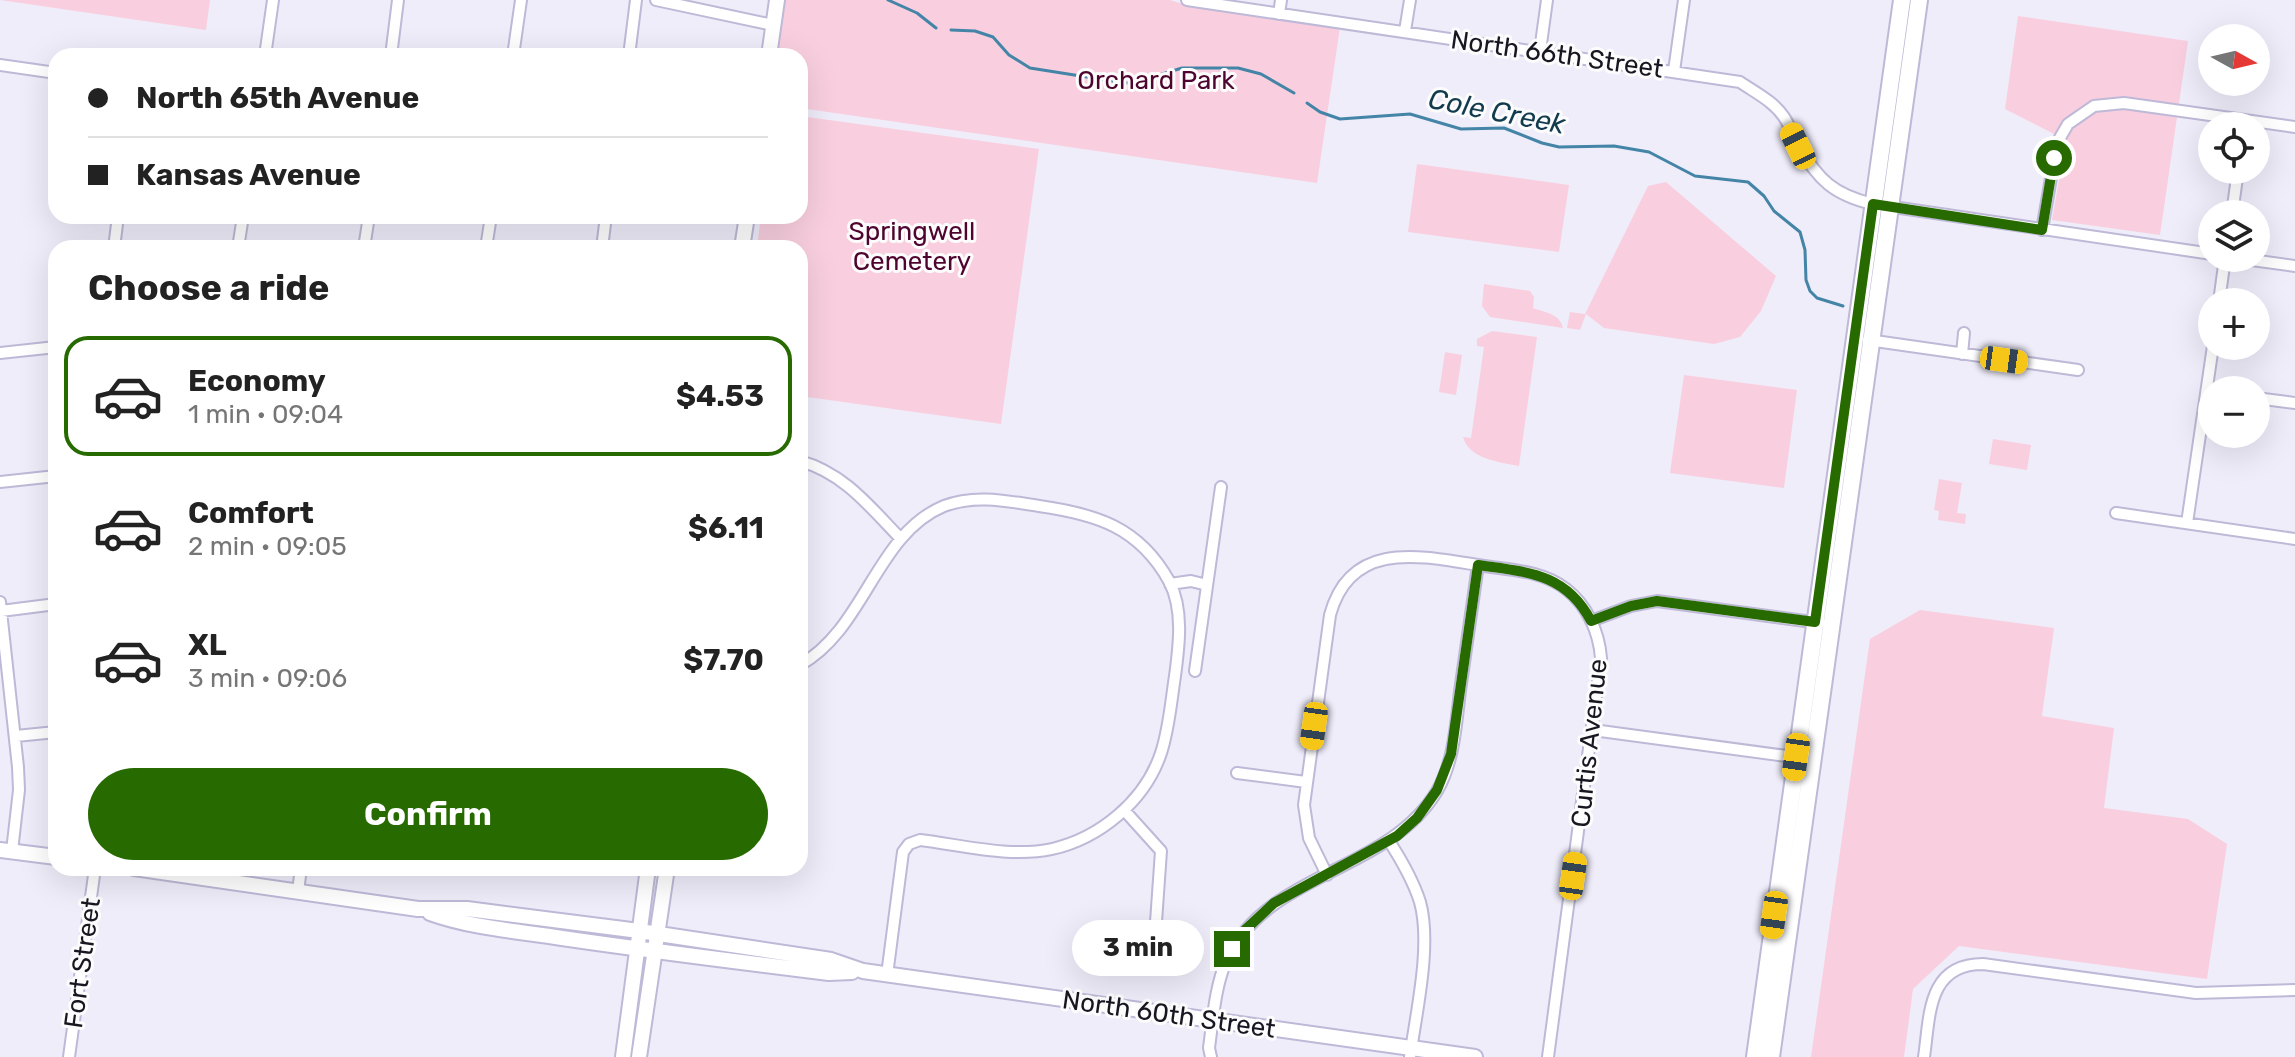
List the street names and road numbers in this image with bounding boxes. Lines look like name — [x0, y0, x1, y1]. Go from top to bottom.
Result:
street label: North 66th Street — [1449, 24, 1665, 85]
street label: Curtis Avenue — [1565, 657, 1614, 829]
street label: Fort Street — [58, 896, 107, 1030]
street label: North 60th Street — [1060, 984, 1278, 1045]

